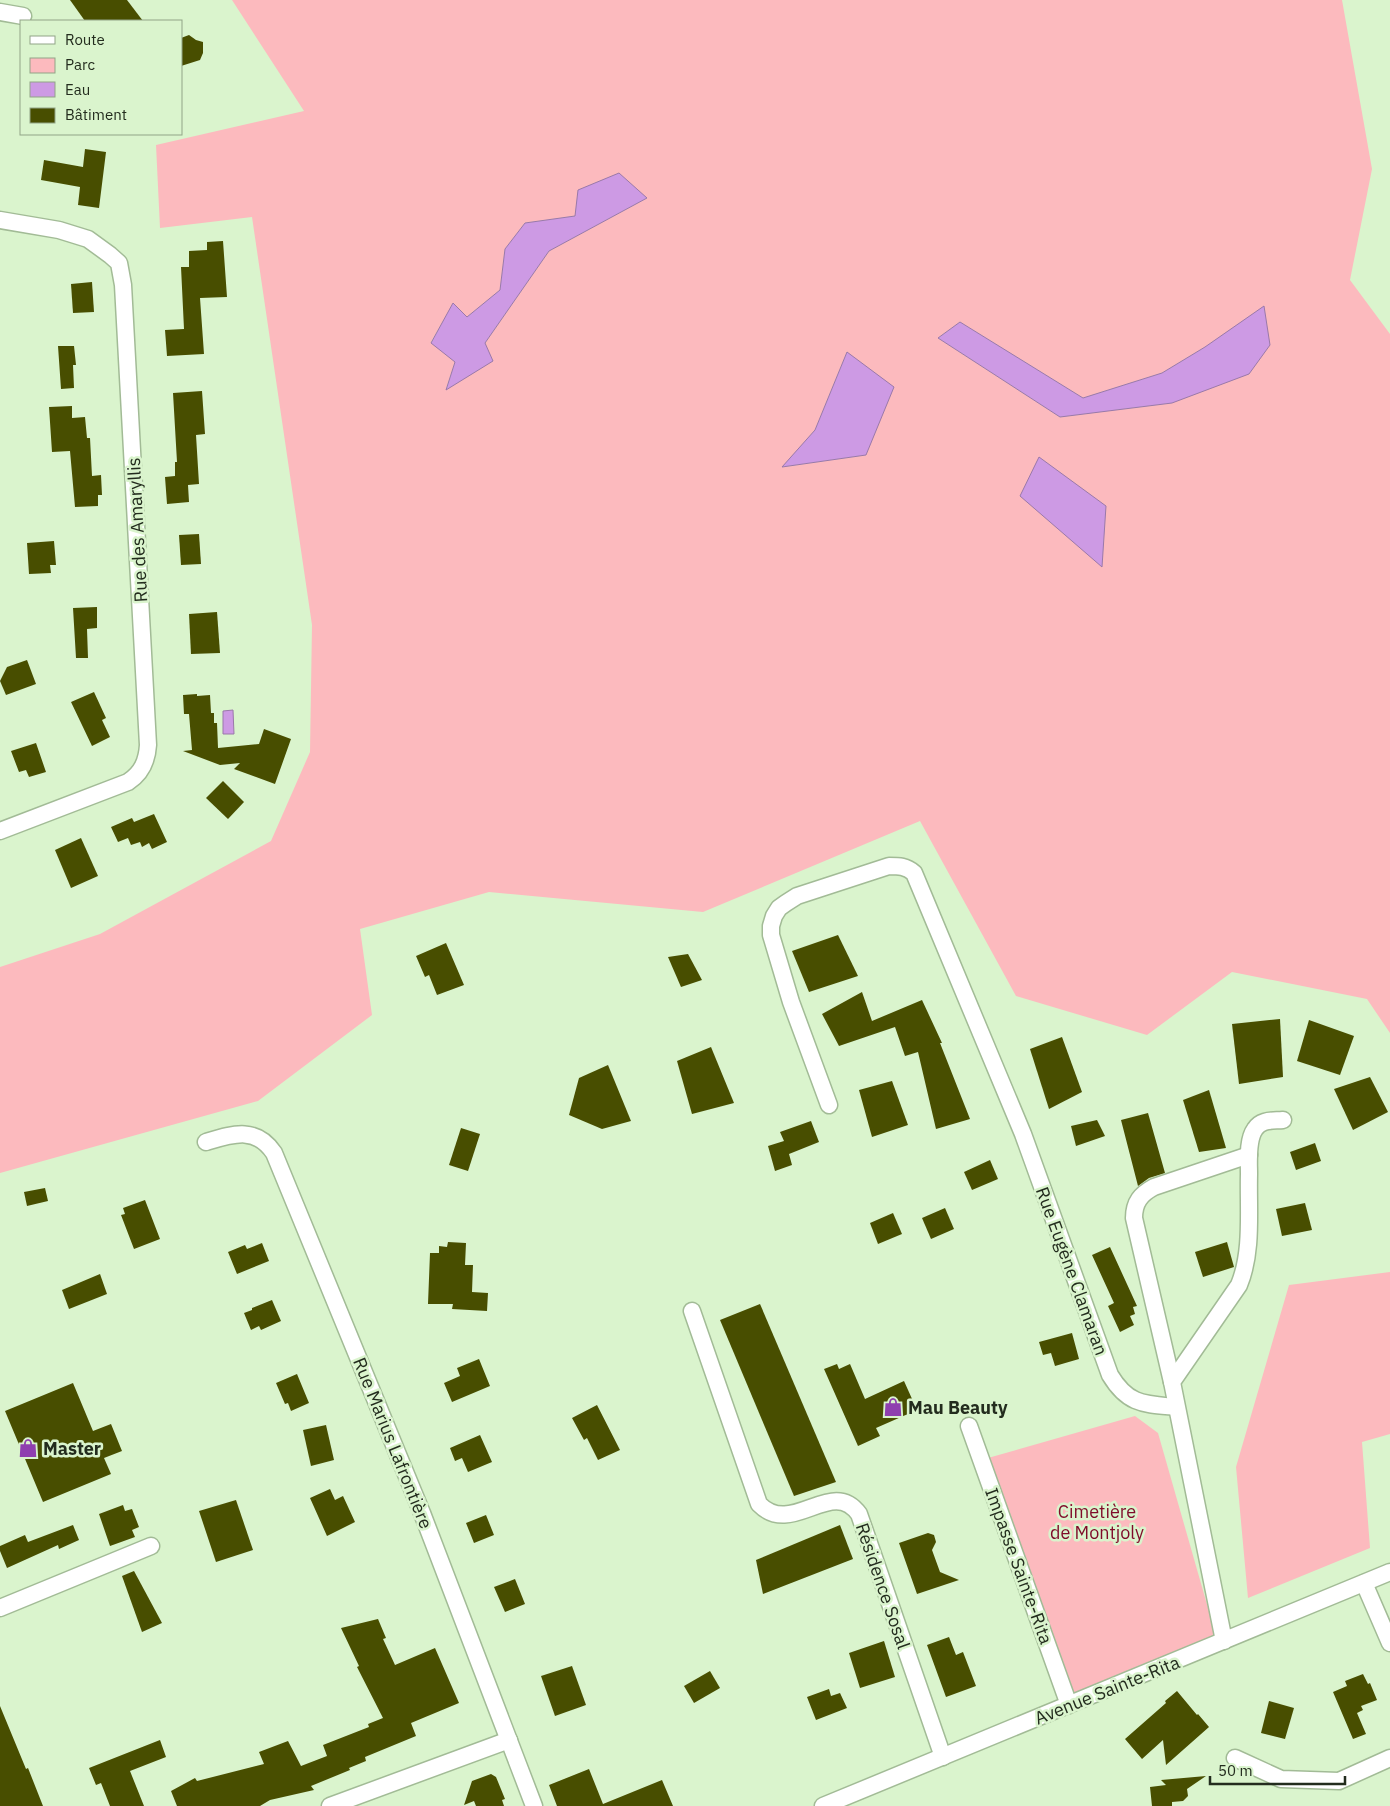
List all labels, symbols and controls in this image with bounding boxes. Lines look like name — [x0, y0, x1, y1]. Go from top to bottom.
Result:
legend — [20, 20, 182, 135]
text: Route — [65, 30, 105, 49]
text: Parc — [65, 55, 95, 74]
text: Eau — [65, 80, 90, 99]
text: Bâtiment — [65, 105, 127, 124]
street label: Rue des Amaryllis — [122, 457, 152, 603]
street label: Rue Eugène Clamaran — [1031, 1184, 1113, 1358]
street label: Rue Marius Lafrontière — [348, 1354, 438, 1532]
shop icon: Mau Beauty — [882, 1396, 904, 1418]
place label: Mau Beauty — [908, 1396, 1008, 1419]
shop icon: Master — [17, 1437, 39, 1459]
place label: Master — [43, 1437, 101, 1460]
street label: Impasse Sainte-Rita — [980, 1485, 1058, 1648]
park label: Cimetière de Montjoly — [1050, 1500, 1144, 1544]
street label: Résidence Sosal — [851, 1520, 915, 1652]
street label: Avenue Sainte-Rita — [1031, 1650, 1183, 1730]
scale bar — [1210, 1754, 1345, 1786]
text: 50 m — [1218, 1761, 1253, 1780]

